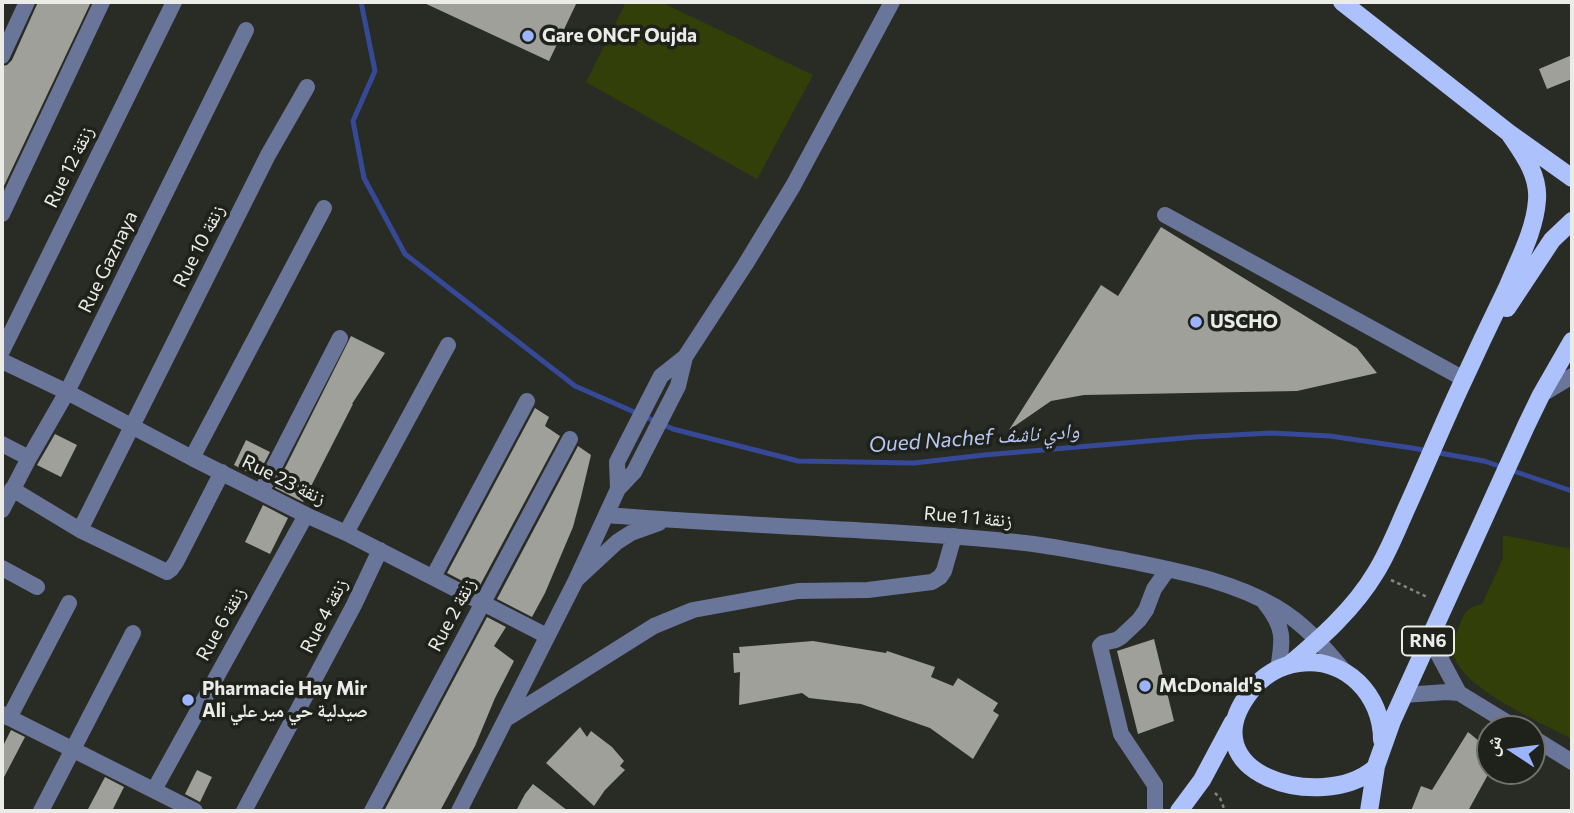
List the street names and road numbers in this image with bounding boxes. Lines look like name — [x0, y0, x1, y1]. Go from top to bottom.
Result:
street label: Rue 12 زنقة — [40, 123, 98, 211]
street label: Rue 10 زنقة — [169, 201, 229, 291]
street label: Rue Gaznaya — [74, 207, 142, 317]
street label: Rue 23 زنقة — [238, 450, 330, 510]
street label: Rue 1 زنقة 1 — [923, 502, 1013, 532]
street label: Rue 4 زنقة — [296, 575, 352, 657]
street label: Rue 2 زنقة — [423, 575, 481, 655]
street label: Rue 6 زنقة — [191, 583, 251, 665]
road number: RN6 — [1402, 626, 1454, 656]

